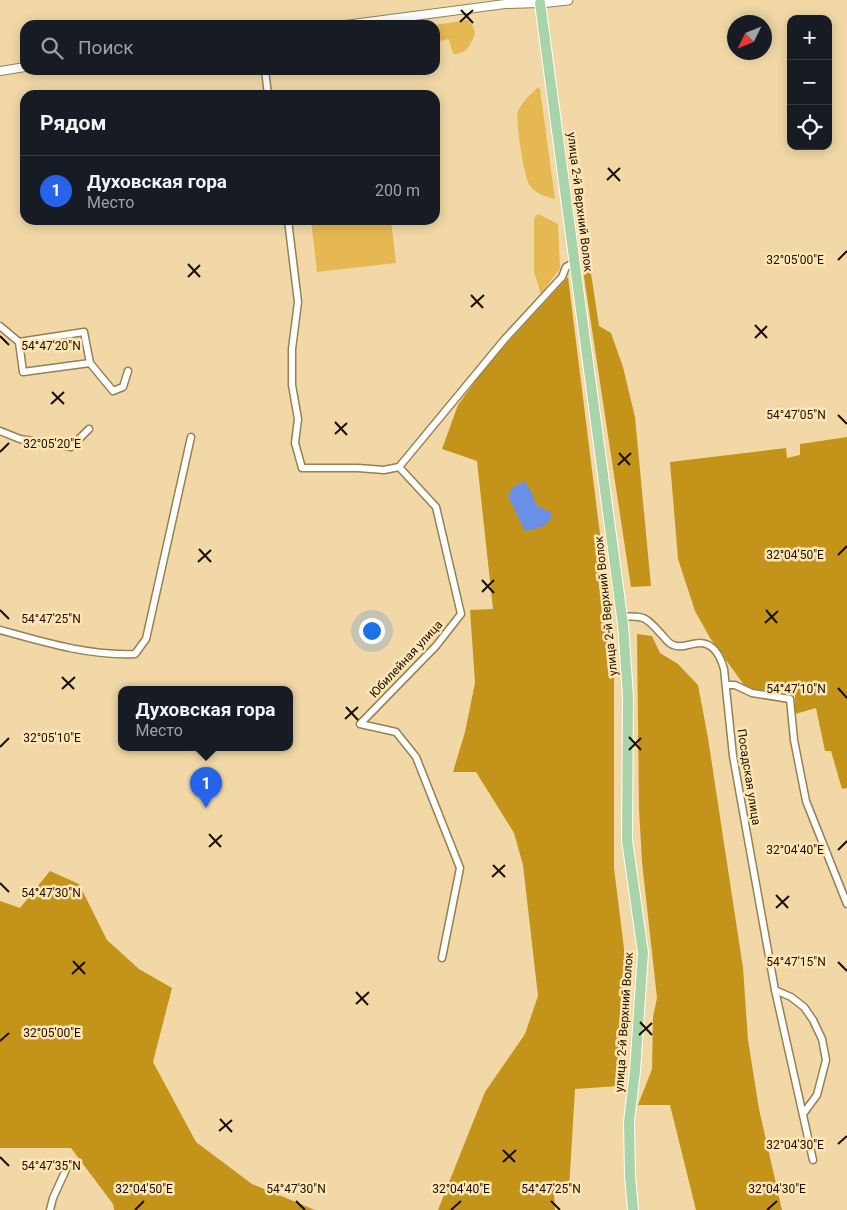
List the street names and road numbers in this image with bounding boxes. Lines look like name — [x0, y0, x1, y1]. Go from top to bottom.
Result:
street label: улица 2-й Верхний Волок — [564, 131, 596, 273]
street label: улица 2-й Верхний Волок — [592, 535, 620, 677]
street label: Юбилейная улица — [367, 618, 445, 700]
street label: Посадская улица — [734, 728, 764, 826]
street label: улица 2-й Верхний Волок — [612, 951, 636, 1093]

